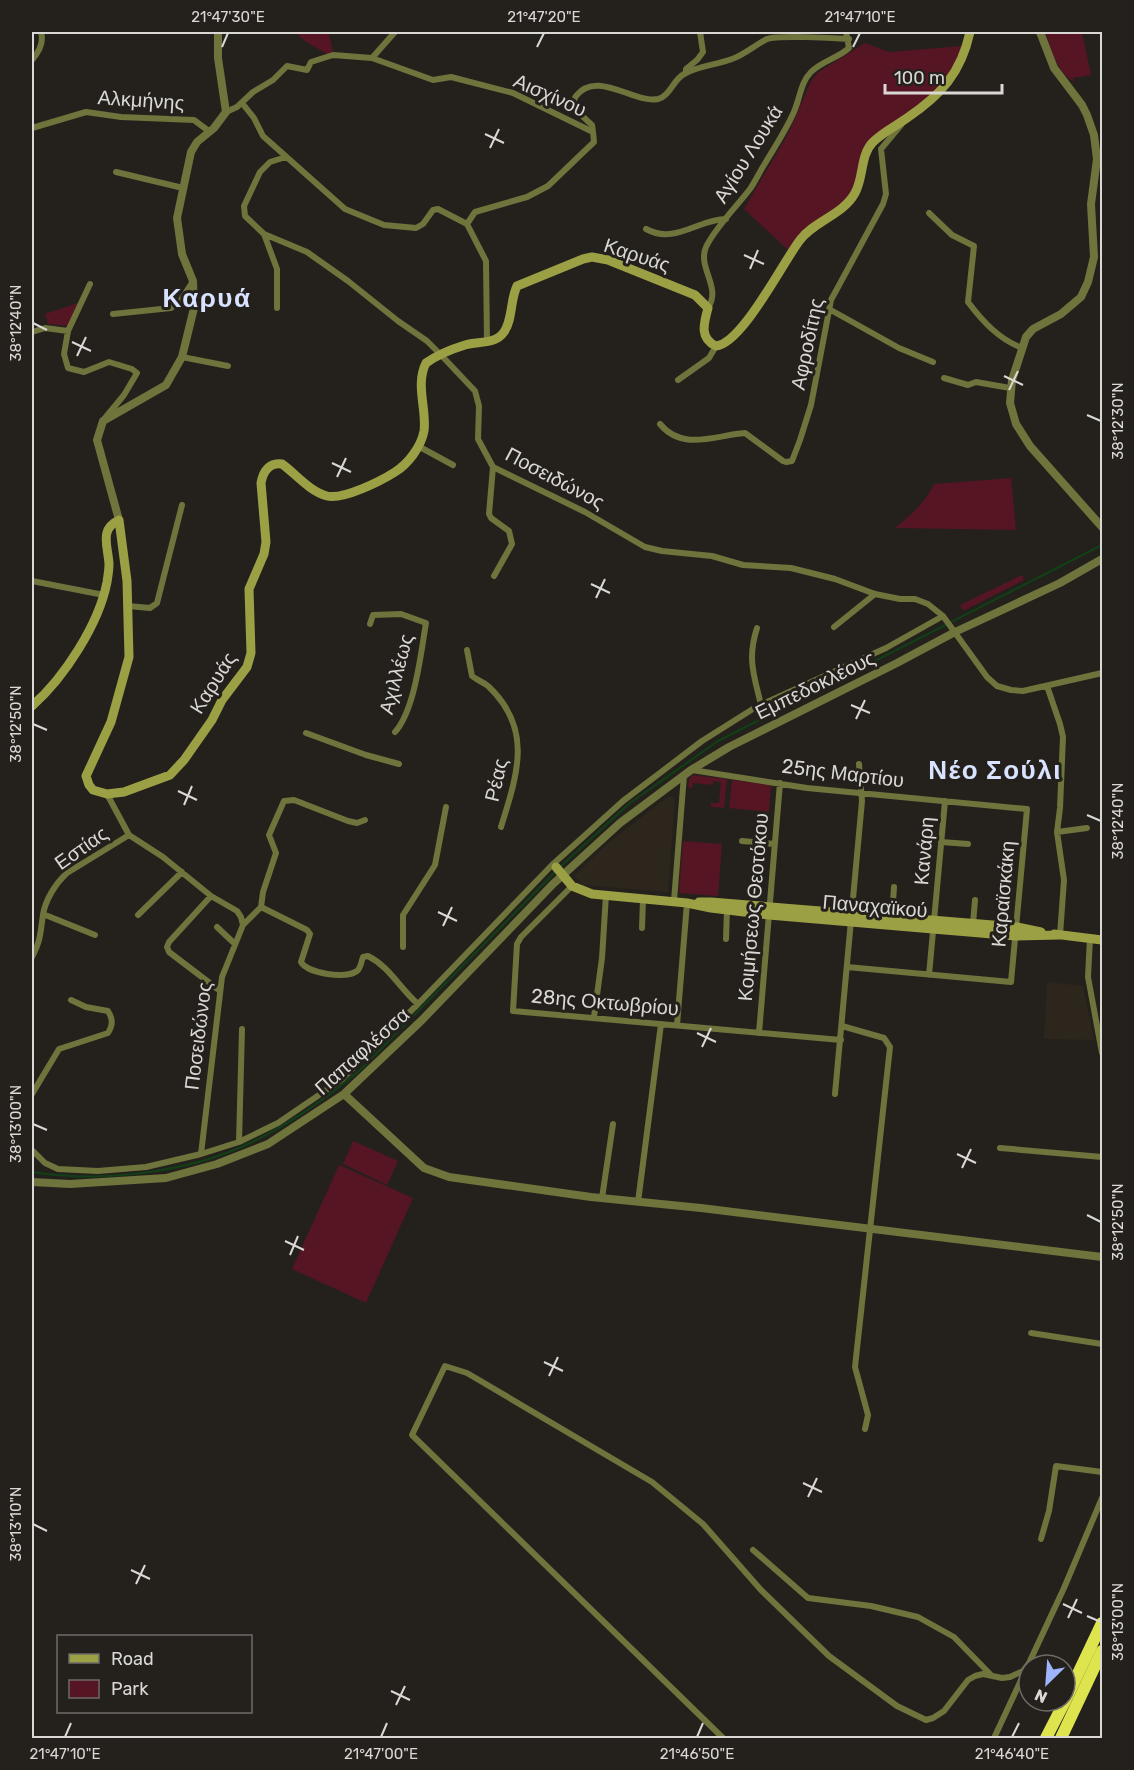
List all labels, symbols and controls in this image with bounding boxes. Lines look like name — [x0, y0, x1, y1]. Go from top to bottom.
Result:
text: 21°47'30"E — [191, 8, 265, 26]
text: 21°47'20"E — [507, 8, 581, 26]
text: 21°47'10"E — [824, 8, 896, 26]
scale bar — [885, 57, 1002, 95]
text: 100 m — [894, 67, 945, 89]
street label: Αισχίνου — [510, 68, 590, 122]
street label: Αλκμήνης — [97, 85, 185, 115]
street label: Αγίου Λουκά — [708, 101, 788, 207]
street label: Καρυάς — [601, 233, 673, 277]
district label: Καρυά — [163, 283, 251, 314]
text: 38°12'40"N — [7, 285, 25, 361]
street label: Αφροδίτης — [786, 296, 828, 392]
text: 38°12'30"N — [1109, 382, 1127, 460]
street label: Ποσειδώνος — [501, 442, 609, 514]
street label: Αχιλλέως — [374, 631, 418, 717]
street label: Εμπεδοκλέους — [751, 645, 879, 724]
street label: Καρυάς — [185, 647, 241, 718]
text: 38°12'50"N — [7, 685, 25, 763]
street label: 25ης Μαρτίου — [780, 754, 906, 792]
district label: Νέο Σούλι — [928, 755, 1062, 786]
street label: Ρέας — [479, 756, 513, 804]
text: 38°12'40"N — [1109, 783, 1127, 859]
street label: Κοιμήσεως Θεοτόκου — [733, 812, 773, 1002]
street label: Κανάρη — [909, 816, 939, 886]
street label: Εστίας — [50, 821, 112, 875]
street label: Καραϊσκάκη — [986, 840, 1020, 948]
street label: Παναχαϊκού — [821, 889, 929, 923]
street label: Ποσειδώνος — [179, 980, 217, 1091]
street label: 28ης Οκτωβρίου — [530, 984, 680, 1020]
street label: Παπαφλέσσα — [310, 1002, 414, 1100]
text: 38°13'00"N — [7, 1085, 25, 1163]
text: 38°12'50"N — [1109, 1183, 1127, 1261]
text: 38°13'10"N — [7, 1486, 25, 1562]
text: 38°13'00"N — [1109, 1583, 1127, 1661]
legend — [57, 1635, 252, 1713]
text: Road — [111, 1648, 154, 1670]
north arrow — [1017, 1653, 1077, 1713]
text: Park — [111, 1678, 149, 1700]
text: N — [1032, 1685, 1050, 1707]
text: 21°47'10"E — [29, 1745, 101, 1763]
text: 21°47'00"E — [344, 1745, 418, 1763]
text: 21°46'50"E — [660, 1745, 734, 1763]
text: 21°46'40"E — [975, 1745, 1049, 1763]

